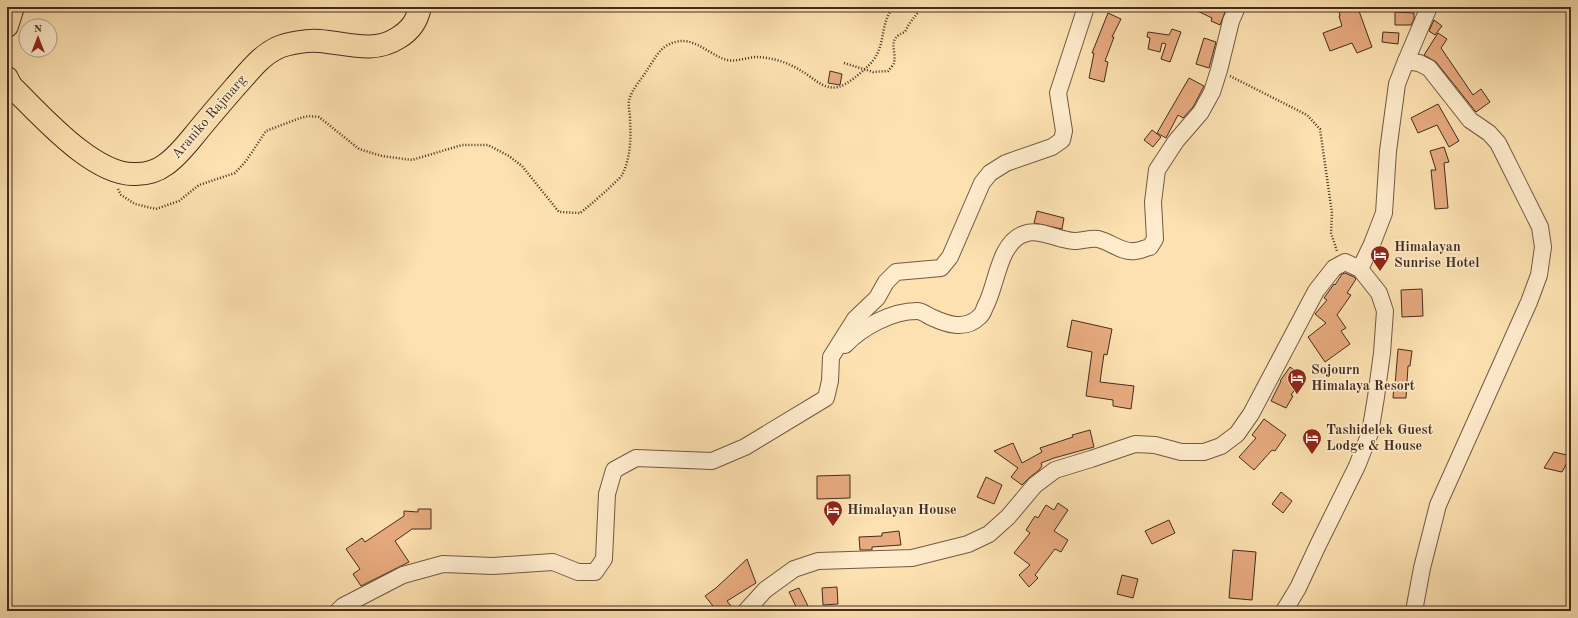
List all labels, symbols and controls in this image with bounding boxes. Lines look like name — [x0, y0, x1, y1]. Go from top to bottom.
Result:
north arrow — [18, 18, 58, 58]
text: N — [34, 24, 43, 35]
street label: Araniko Rajmarg — [169, 72, 249, 161]
place label: Himalayan Sunrise Hotel — [1394, 240, 1480, 270]
hotel icon: Himalayan Sunrise Hotel — [1369, 244, 1391, 272]
place label: Sojourn Himalaya Resort — [1311, 363, 1415, 393]
hotel icon: Sojourn Himalaya Resort — [1286, 367, 1308, 395]
place label: Tashidelek Guest Lodge & House — [1326, 423, 1433, 453]
hotel icon: Tashidelek Guest Lodge & House — [1301, 427, 1323, 455]
hotel icon: Himalayan House — [822, 499, 844, 527]
place label: Himalayan House — [847, 503, 957, 517]

